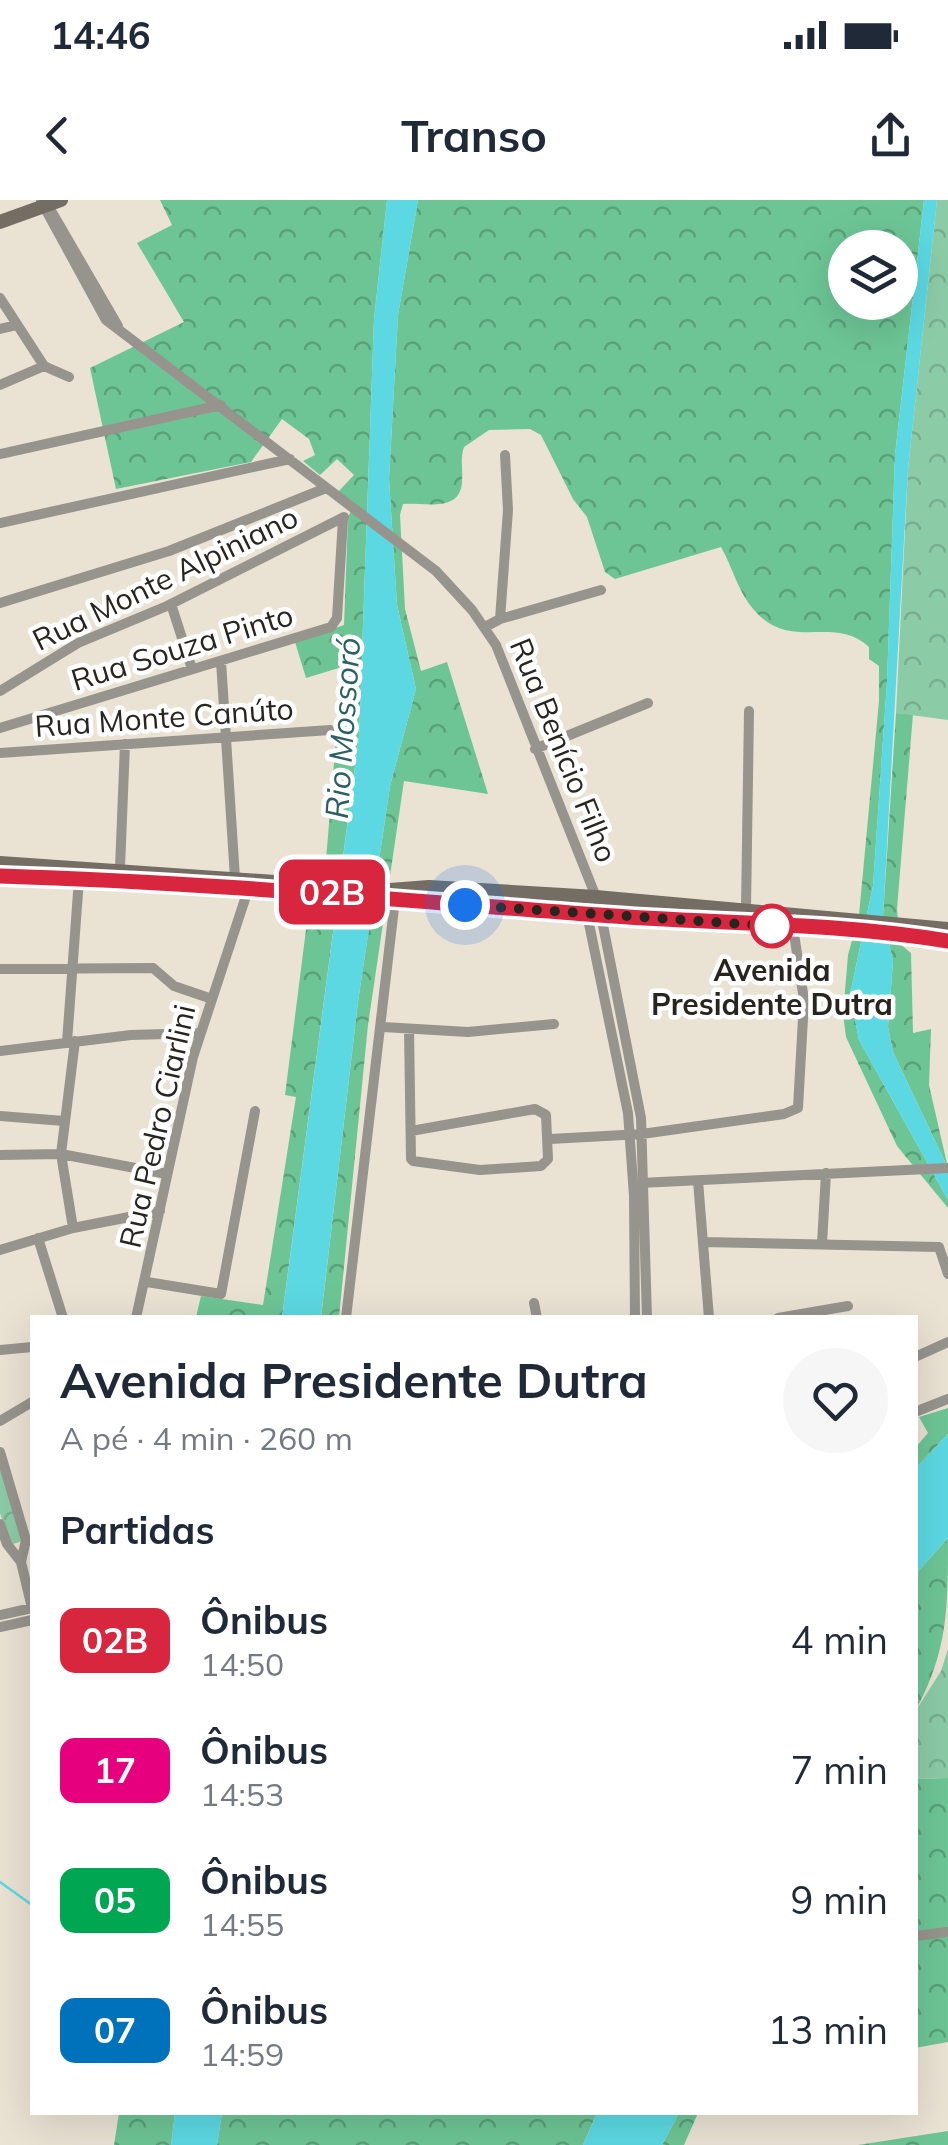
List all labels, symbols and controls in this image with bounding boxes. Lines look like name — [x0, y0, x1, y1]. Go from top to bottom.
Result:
text: 14:46 — [50, 11, 151, 59]
text: Transo — [401, 107, 547, 163]
icon: back — [30, 108, 85, 163]
icon: share — [863, 108, 918, 163]
map controls — [828, 230, 918, 320]
button: layers — [828, 230, 918, 320]
street label: Rua Monte Alpiniano — [26, 497, 304, 659]
street label: Rua Souza Pinto — [66, 595, 298, 699]
street label: Rua Benício Filho — [502, 632, 626, 868]
water label: Rio Mossoró — [316, 636, 368, 820]
street label: Rua Monte Canúto — [33, 689, 295, 745]
line badge: 02B — [274, 860, 390, 924]
text: 02B — [299, 870, 365, 914]
your location — [440, 880, 490, 930]
marker: Avenida Presidente Dutra — [751, 905, 793, 947]
place label: Avenida Presidente Dutra — [651, 951, 893, 1023]
street label: Rua Pedro Ciarlini — [111, 1001, 203, 1251]
button: heart — [783, 1348, 888, 1453]
text: Avenida Presidente Dutra — [60, 1350, 648, 1410]
text: A pé · 4 min · 260 m — [60, 1418, 353, 1458]
text: Partidas — [60, 1506, 214, 1554]
text: Ônibus — [200, 1596, 328, 1644]
text: 4 min — [791, 1616, 888, 1664]
text: 02B — [82, 1618, 148, 1662]
text: 14:50 — [200, 1644, 284, 1684]
text: Ônibus — [200, 1726, 328, 1774]
text: 7 min — [791, 1746, 888, 1794]
text: 17 — [94, 1748, 136, 1792]
text: 14:53 — [200, 1774, 284, 1814]
text: Ônibus — [200, 1856, 328, 1904]
text: 9 min — [791, 1876, 888, 1924]
text: 05 — [94, 1878, 136, 1922]
text: 14:55 — [200, 1904, 284, 1944]
text: Ônibus — [200, 1986, 328, 2034]
text: 13 min — [768, 2006, 888, 2054]
text: 07 — [94, 2008, 136, 2052]
text: 14:59 — [200, 2034, 284, 2074]

